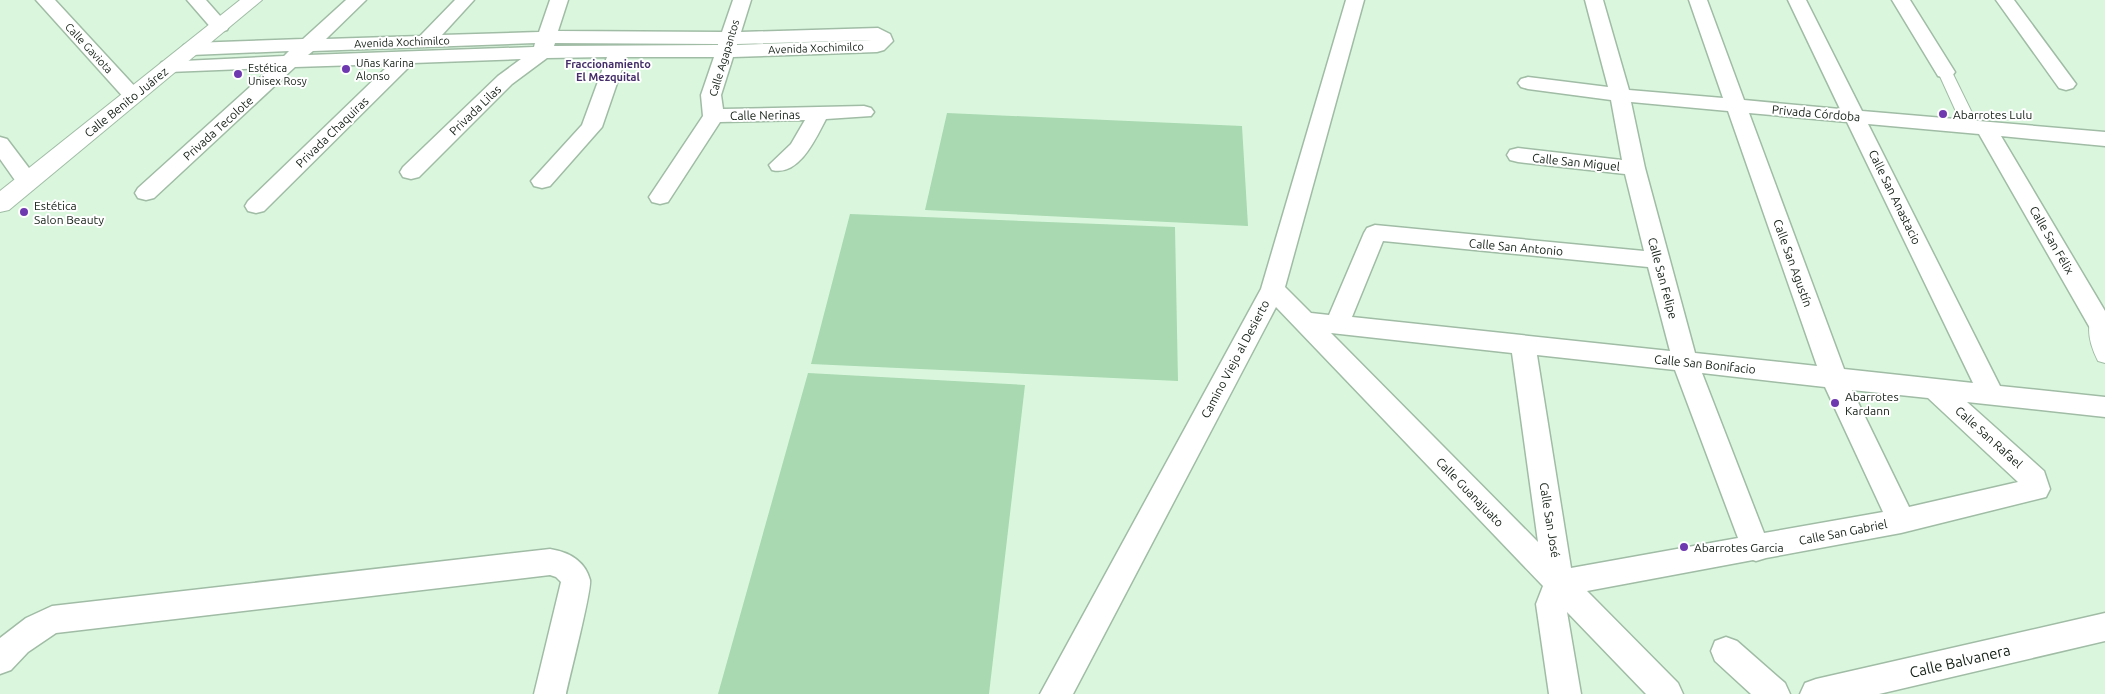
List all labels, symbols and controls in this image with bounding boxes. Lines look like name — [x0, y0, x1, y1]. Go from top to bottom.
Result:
street label: Calle Agapantos — [707, 18, 741, 98]
street label: Calle Gaviota — [63, 20, 115, 76]
street label: Avenida Xochimilco — [354, 34, 450, 50]
street label: Avenida Xochimilco — [768, 40, 864, 56]
place label: Uñas Karina Alonso — [356, 57, 414, 82]
district label: Fraccionamiento El Mezquital — [565, 58, 651, 83]
place label: Estética Unisex Rosy — [248, 62, 307, 87]
marker: Uñas Karina Alonso — [340, 63, 352, 75]
street label: Calle Benito Juárez — [82, 64, 171, 140]
marker: Estética Unisex Rosy — [232, 68, 244, 80]
street label: Privada Lilas — [447, 82, 503, 138]
street label: Privada Tecolote — [180, 93, 256, 163]
street label: Privada Chaquiras — [293, 94, 371, 170]
street label: Privada Córdoba — [1771, 103, 1861, 123]
street label: Calle Nerinas — [730, 108, 800, 122]
marker: Abarrotes Lulu — [1937, 108, 1949, 120]
place label: Abarrotes Lulu — [1953, 108, 2032, 121]
street label: Calle San Anastacio — [1866, 148, 1924, 246]
street label: Calle San Miguel — [1531, 151, 1621, 173]
place label: Estética Salon Beauty — [34, 199, 104, 226]
street label: Calle San Félix — [2027, 204, 2077, 276]
marker: Estética Salon Beauty — [18, 206, 30, 218]
street label: Calle San Agustín — [1771, 217, 1815, 309]
street label: Calle San Antonio — [1468, 236, 1564, 258]
street label: Calle San Felipe — [1646, 236, 1680, 320]
street label: Camino Viejo al Desierto — [1198, 298, 1272, 420]
street label: Calle San Bonifacio — [1654, 352, 1756, 376]
place label: Abarrotes Kardann — [1845, 390, 1899, 417]
marker: Abarrotes Kardann — [1829, 397, 1841, 409]
street label: Calle San Rafael — [1953, 404, 2025, 470]
street label: Calle Guanajuato — [1434, 455, 1506, 529]
street label: Calle San José — [1538, 481, 1562, 559]
street label: Calle San Gabriel — [1798, 517, 1888, 547]
marker: Abarrotes Garcia — [1678, 541, 1690, 553]
place label: Abarrotes Garcia — [1694, 541, 1784, 554]
street label: Calle Balvanera — [1908, 641, 2012, 681]

